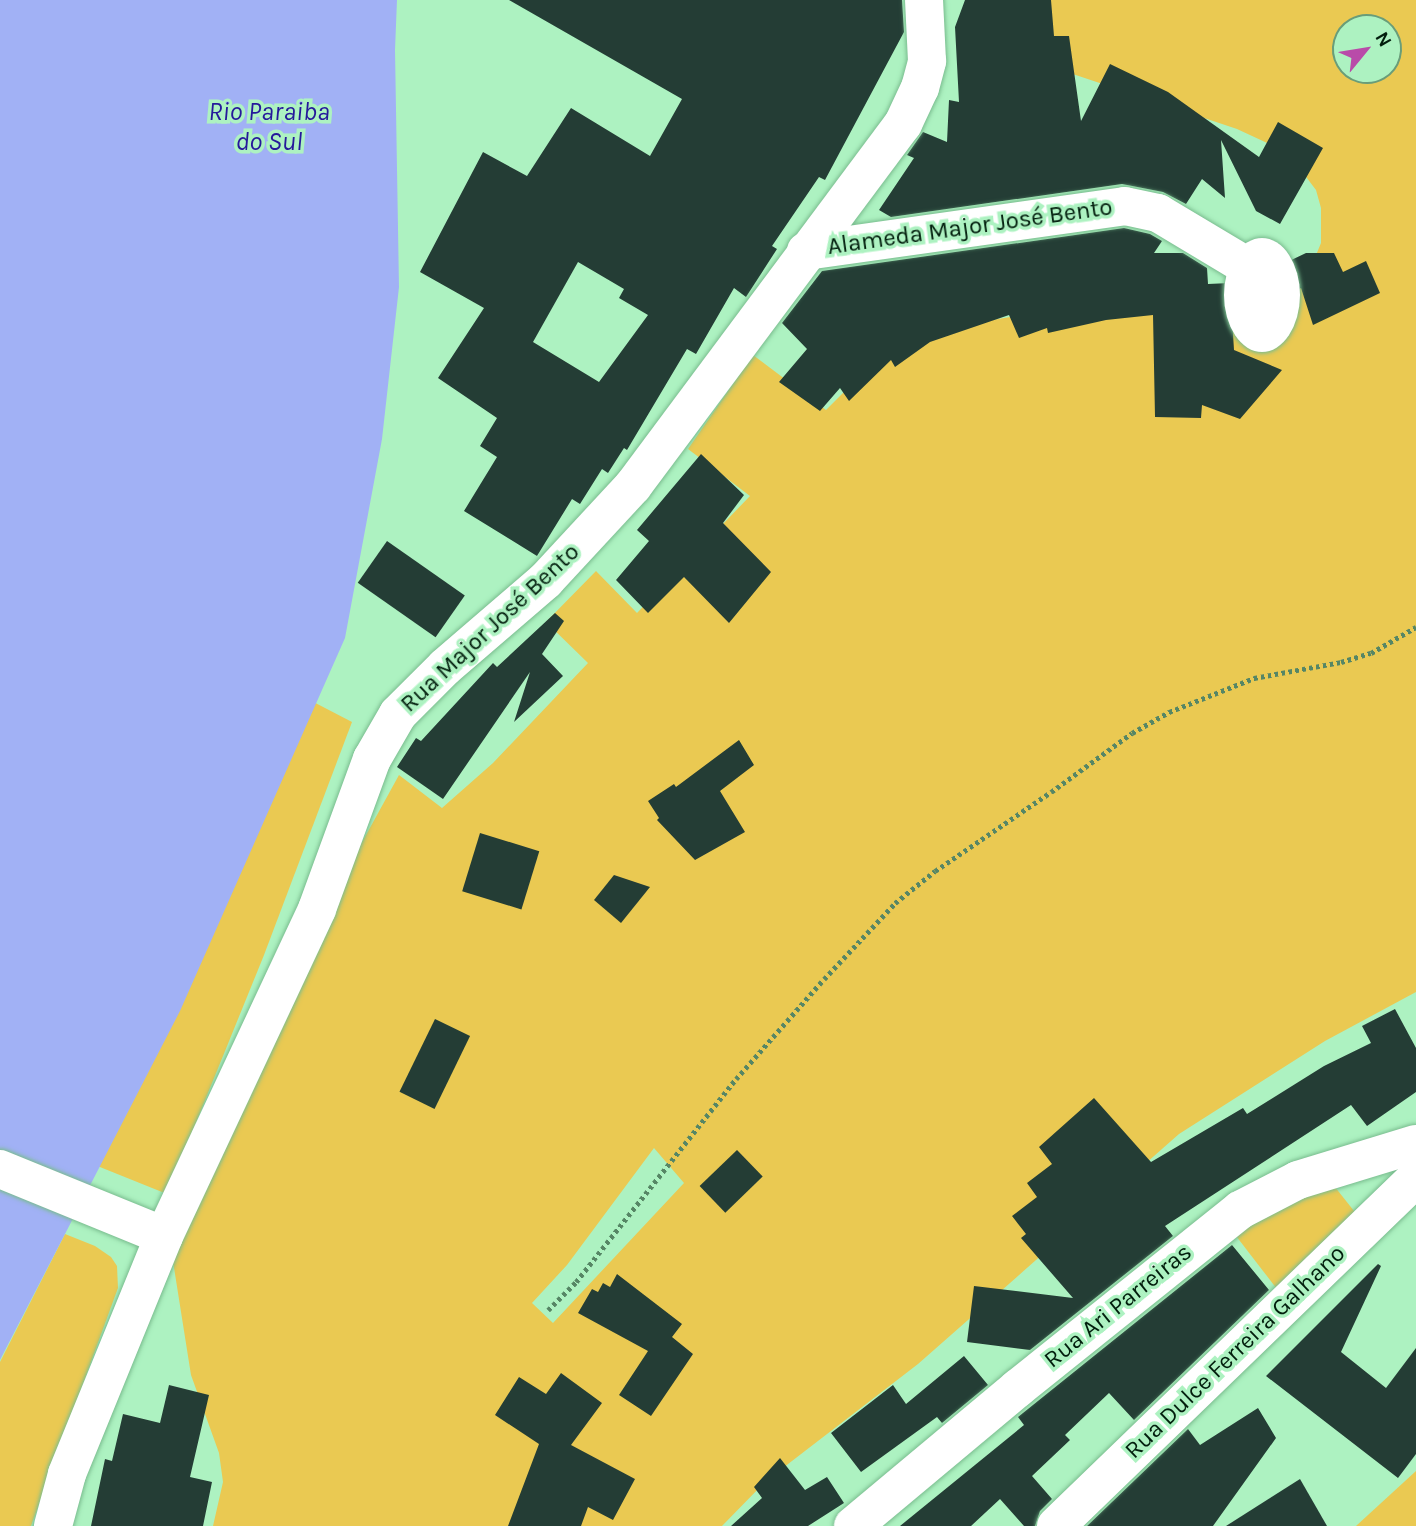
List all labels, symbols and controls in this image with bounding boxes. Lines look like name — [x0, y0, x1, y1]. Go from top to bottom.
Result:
north arrow — [1332, 14, 1402, 84]
text: N — [1371, 28, 1396, 51]
water label: Rio Paraiba do Sul — [208, 96, 330, 158]
street label: Alameda Major José Bento — [826, 193, 1114, 261]
street label: Rua Major José Bento — [395, 538, 585, 718]
street label: Rua Ari Parreiras — [1038, 1238, 1198, 1374]
street label: Rua Dulce Ferreira Galhano — [1119, 1239, 1351, 1465]

